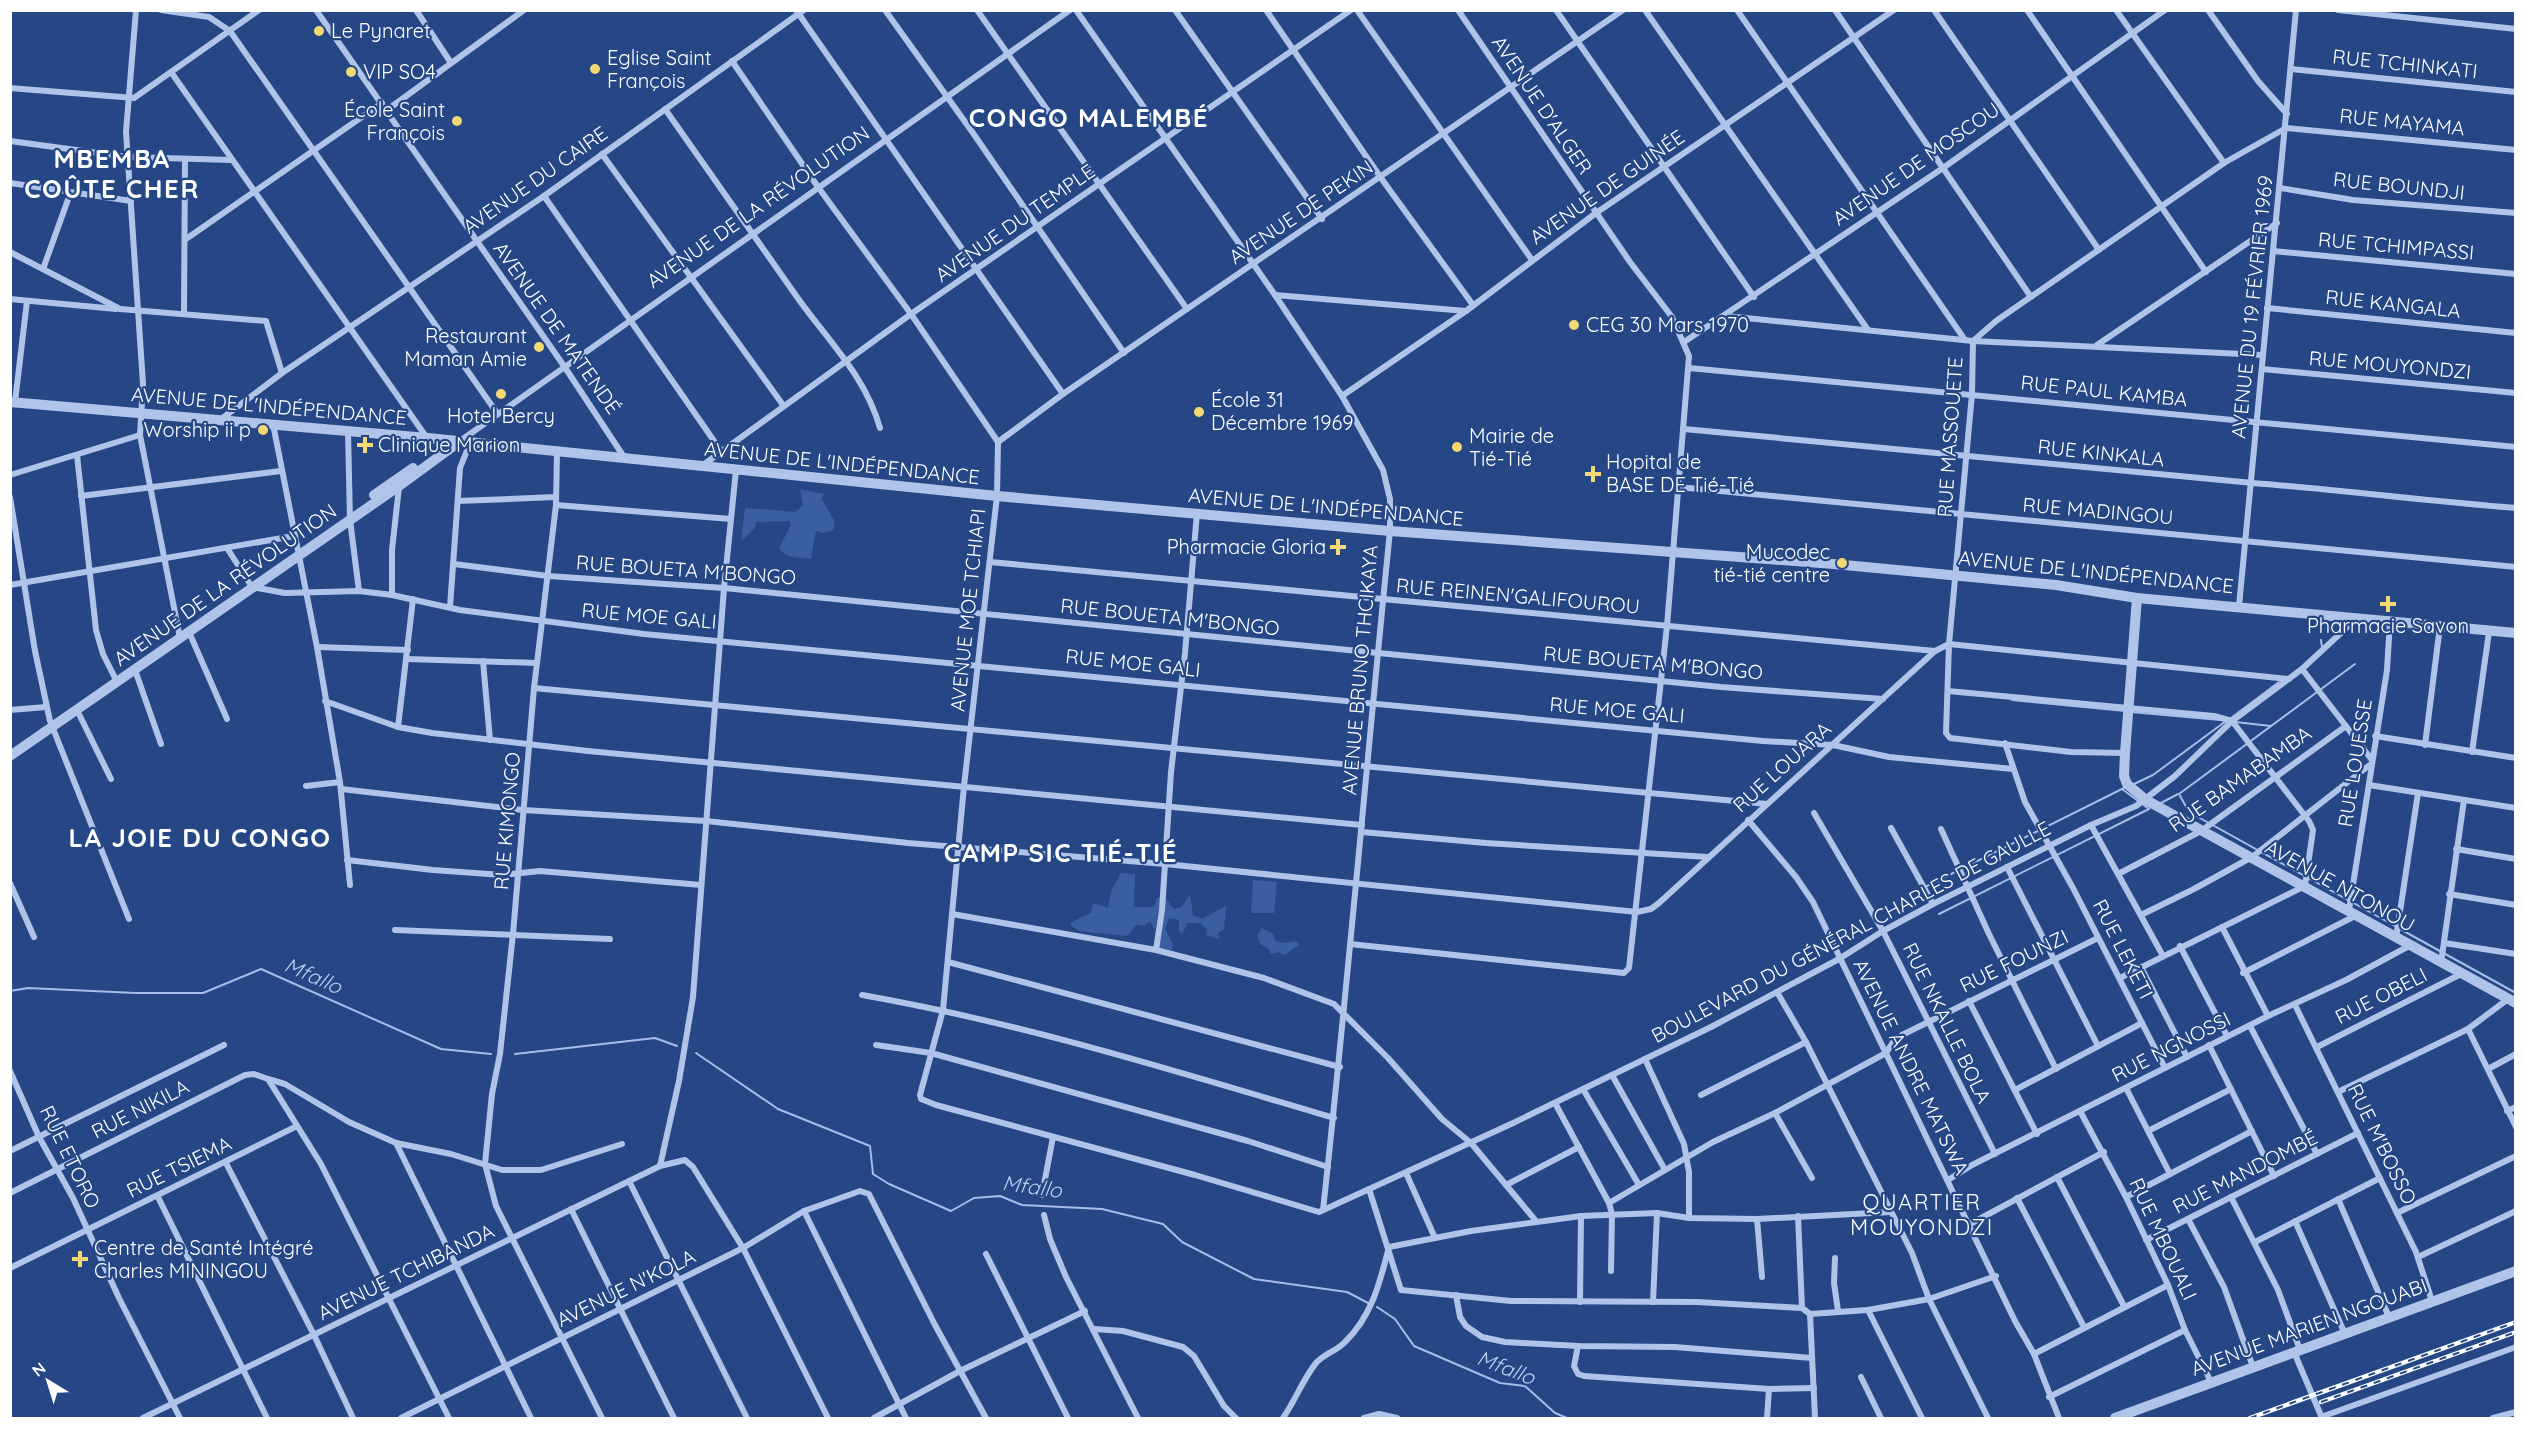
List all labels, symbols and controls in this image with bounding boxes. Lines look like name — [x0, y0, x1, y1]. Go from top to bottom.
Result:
place label: Le Pynaret — [331, 18, 431, 43]
marker: Le Pynaret — [312, 24, 326, 38]
street label: AVENUE D'ALGER — [1487, 31, 1598, 179]
street label: RUE TCHINKATI — [2331, 43, 2479, 84]
place label: Eglise Saint François — [607, 45, 712, 93]
place label: VIP SO4 — [363, 59, 436, 84]
marker: Eglise Saint François — [588, 62, 602, 76]
marker: VIP SO4 — [344, 65, 358, 79]
street label: AVENUE DE MOSCOU — [1827, 96, 2004, 231]
place label: École Saint François — [344, 97, 445, 145]
district label: CONGO MALEMBÉ — [969, 101, 1209, 134]
street label: RUE MAYAMA — [2338, 102, 2466, 141]
marker: École Saint François — [450, 114, 464, 128]
street label: AVENUE DU CAIRE — [457, 120, 612, 239]
street label: AVENUE DE LA RÉVOLUTION — [641, 120, 874, 293]
street label: AVENUE DE GUINÉE — [1525, 124, 1689, 249]
district label: MBEMBA COÛTE CHER — [24, 142, 200, 205]
street label: AVENUE DE PEKIN — [1224, 154, 1378, 269]
street label: AVENUE DU TEMPLE — [930, 158, 1099, 287]
street label: RUE BOUNDJI — [2332, 166, 2466, 205]
street label: AVENUE DU 19 FÉVRIER 1969 — [2225, 174, 2278, 440]
street label: RUE TCHIMPASSI — [2317, 226, 2475, 265]
street label: AVENUE DE MATENDÉ — [488, 237, 626, 419]
street label: RUE KANGALA — [2324, 284, 2462, 323]
place label: CEG 30 Mars 1970 — [1586, 312, 1749, 337]
marker: CEG 30 Mars 1970 — [1567, 318, 1581, 332]
place label: Restaurant Maman Amie — [404, 323, 527, 371]
marker: Restaurant Maman Amie — [532, 340, 546, 354]
street label: RUE MOUYONDZI — [2308, 345, 2472, 384]
street label: RUE MASSOUETE — [1931, 356, 1968, 518]
street label: RUE PAUL KAMBA — [2019, 369, 2189, 412]
street label: AVENUE DE L'INDÉPENDANCE — [130, 381, 408, 430]
marker: Hotel Bercy — [494, 387, 508, 401]
place label: École 31 Décembre 1969 — [1211, 387, 1353, 435]
place label: Hotel Bercy — [447, 403, 555, 428]
marker: École 31 Décembre 1969 — [1192, 405, 1206, 419]
place label: Worship ii p — [143, 417, 251, 442]
marker: Worship ii p — [256, 423, 270, 437]
place label: Mairie de Tié-Tié — [1469, 423, 1554, 471]
place label: Clinique Marion — [378, 432, 520, 457]
street label: RUE KINKALA — [2036, 433, 2166, 472]
marker: Clinique Marion — [356, 436, 374, 454]
street label: AVENUE DE L'INDÉPENDANCE — [703, 436, 981, 489]
marker: Mairie de Tié-Tié — [1450, 440, 1464, 454]
place label: Hopital de BASE DE Tié-Tié — [1606, 449, 1754, 497]
marker: Hopital de BASE DE Tié-Tié — [1584, 465, 1602, 483]
street label: AVENUE DE L'INDÉPENDANCE — [1187, 482, 1465, 531]
street label: RUE MADINGOU — [2022, 491, 2174, 530]
street label: AVENUE DE LA RÉVOLUTION — [108, 498, 341, 671]
street label: AVENUE MOE TCHIAPI — [944, 507, 991, 713]
place label: Pharmacie Gloria — [1167, 534, 1326, 559]
place label: Mucodec tié-tié centre — [1713, 539, 1830, 587]
marker: Pharmacie Gloria — [1331, 540, 1345, 554]
street label: AVENUE BRUNO THCIKAYA — [1336, 544, 1383, 796]
street label: AVENUE DE L'INDÉPENDANCE — [1957, 545, 2235, 598]
street label: RUE BOUETA M'BONGO — [575, 549, 797, 590]
marker: Mucodec tié-tié centre — [1835, 556, 1849, 570]
street label: RUE REINEN'GALIFOUROU — [1395, 572, 1641, 619]
street label: RUE BOUETA M'BONGO — [1059, 593, 1281, 640]
street label: RUE MOE GALI — [580, 597, 718, 634]
marker: Pharmacie Savon — [2381, 597, 2395, 611]
place label: Pharmacie Savon — [2307, 613, 2469, 638]
street label: RUE BOUETA M'BONGO — [1542, 640, 1764, 685]
street label: RUE MOE GALI — [1064, 643, 1202, 682]
street label: RUE MOE GALI — [1548, 691, 1686, 728]
street label: RUE LOUESSE — [2332, 697, 2377, 829]
street label: RUE LOUARA — [1727, 716, 1836, 817]
street label: RUE BAMABAMBA — [2164, 720, 2316, 837]
street label: RUE KIMONGO — [488, 751, 525, 891]
street label: BOULEVARD DU GÉNÉRAL CHARLES DE GAULLE — [1647, 815, 2055, 1048]
district label: LA JOIE DU CONGO — [68, 821, 332, 854]
street label: AVENUE NTONOU — [2261, 834, 2419, 937]
district label: CAMP SIC TIÉ-TIÉ — [944, 836, 1178, 869]
street label: RUE LEKETI — [2088, 895, 2159, 1003]
street label: RUE FOUNZI — [1955, 924, 2072, 998]
street label: RUE NKALLE BOLA — [1898, 938, 1997, 1107]
water label: Mfallo — [281, 951, 347, 1000]
street label: AVENUE ANDRE MATSWA — [1848, 955, 1975, 1179]
street label: RUE OBELI — [2331, 962, 2431, 1029]
street label: RUE NGNOSSI — [2107, 1006, 2234, 1087]
street label: RUE NIKILA — [87, 1073, 193, 1144]
street label: RUE M'BOSSO — [2343, 1079, 2422, 1208]
street label: RUE ETORO — [35, 1101, 106, 1212]
street label: RUE MANDOMBÉ — [2168, 1124, 2321, 1219]
street label: RUE TSIEMA — [122, 1130, 235, 1203]
water label: Mfallo — [1001, 1169, 1065, 1203]
street label: RUE MBOUALI — [2124, 1174, 2203, 1304]
district label: QUARTIER MOUYONDZI — [1850, 1188, 1994, 1241]
street label: AVENUE TCHIBANDA — [313, 1218, 498, 1325]
place label: Centre de Santé Intégré Charles MININGOU — [94, 1235, 313, 1283]
street label: AVENUE N'KOLA — [552, 1243, 699, 1332]
marker: Centre de Santé Intégré Charles MININGOU — [71, 1250, 89, 1268]
street label: AVENUE MARIEN NGOUABI — [2187, 1272, 2430, 1381]
water label: Mfallo — [1474, 1344, 1540, 1390]
north arrow — [18, 1351, 78, 1411]
text: N — [28, 1358, 50, 1381]

